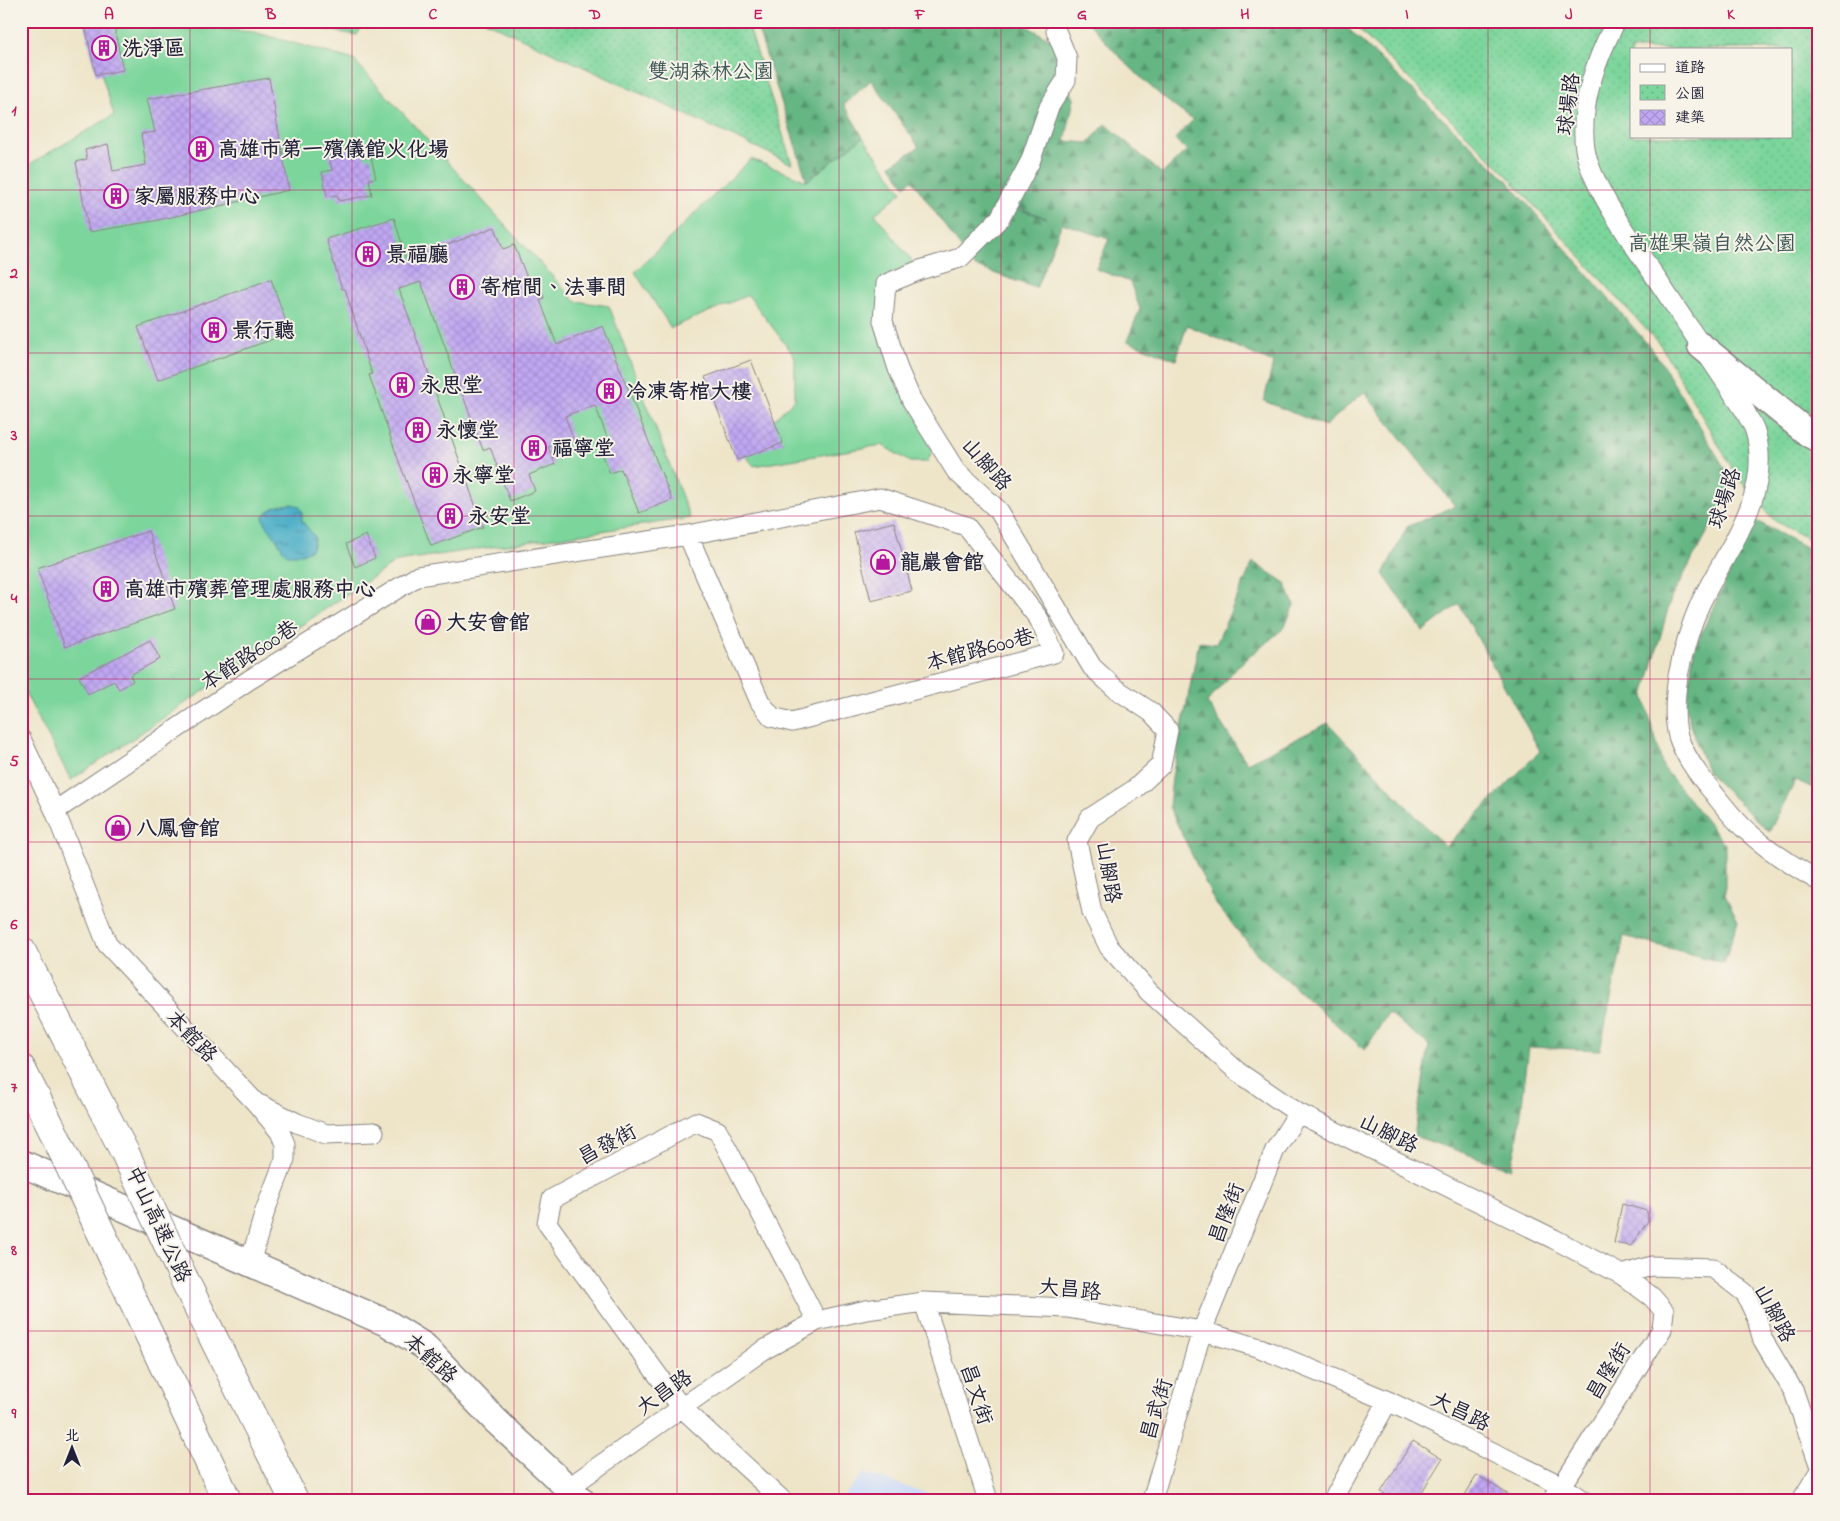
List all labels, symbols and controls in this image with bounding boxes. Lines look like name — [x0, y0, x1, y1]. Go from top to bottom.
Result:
text: A — [104, 3, 114, 27]
text: B — [265, 3, 277, 27]
text: C — [429, 3, 438, 27]
text: D — [588, 3, 601, 27]
text: E — [753, 3, 763, 27]
text: F — [914, 3, 926, 27]
text: G — [1077, 3, 1087, 27]
text: H — [1240, 3, 1250, 27]
text: I — [1405, 3, 1409, 27]
text: J — [1565, 3, 1573, 27]
text: K — [1727, 3, 1736, 27]
building icon: 洗淨區 — [91, 35, 117, 61]
place label: 洗淨區 — [122, 35, 185, 65]
legend — [1630, 48, 1792, 138]
text: 道路 — [1675, 57, 1705, 79]
park label: 雙湖森林公園 — [648, 58, 774, 88]
street label: 球場路 — [1551, 71, 1589, 137]
text: 公園 — [1675, 83, 1705, 105]
text: 1 — [11, 99, 17, 123]
text: 建築 — [1675, 107, 1705, 129]
building icon: 高雄市第一殯儀館火化場 — [188, 136, 214, 162]
place label: 高雄市第一殯儀館火化場 — [218, 136, 449, 166]
building icon: 家屬服務中心 — [103, 183, 129, 209]
place label: 家屬服務中心 — [134, 183, 260, 213]
park label: 高雄果嶺自然公園 — [1628, 230, 1796, 260]
building icon: 景福廳 — [355, 241, 381, 267]
place label: 景福廳 — [386, 241, 449, 271]
text: 2 — [9, 262, 18, 286]
building icon: 寄棺間、法事間 — [449, 274, 475, 300]
place label: 寄棺間、法事間 — [480, 274, 627, 304]
building icon: 景行聽 — [201, 317, 227, 343]
place label: 景行聽 — [232, 317, 295, 347]
building icon: 永思堂 — [389, 372, 415, 398]
place label: 永思堂 — [420, 372, 483, 402]
building icon: 冷凍寄棺大樓 — [596, 378, 622, 404]
place label: 冷凍寄棺大樓 — [626, 378, 752, 408]
building icon: 永懷堂 — [405, 417, 431, 443]
place label: 永懷堂 — [436, 417, 499, 447]
text: 3 — [10, 424, 18, 448]
street label: 山腳路 — [953, 432, 1018, 499]
building icon: 福寧堂 — [521, 435, 547, 461]
place label: 福寧堂 — [552, 435, 615, 465]
building icon: 永寧堂 — [422, 462, 448, 488]
place label: 永寧堂 — [452, 462, 515, 492]
street label: 球場路 — [1702, 464, 1750, 533]
building icon: 永安堂 — [437, 503, 463, 529]
place label: 永安堂 — [468, 503, 531, 533]
shop icon: 龍巖會館 — [870, 549, 896, 575]
place label: 龍巖會館 — [900, 549, 984, 579]
building icon: 高雄市殯葬管理處服務中心 — [93, 576, 119, 602]
place label: 高雄市殯葬管理處服務中心 — [124, 576, 376, 606]
text: 4 — [10, 587, 18, 611]
shop icon: 大安會館 — [415, 609, 441, 635]
place label: 大安會館 — [446, 609, 530, 639]
street label: 本館路600巷 — [195, 614, 305, 700]
street label: 本館路600巷 — [923, 622, 1038, 680]
text: 5 — [9, 750, 19, 774]
shop icon: 八鳳會館 — [105, 815, 131, 841]
place label: 八鳳會館 — [136, 815, 220, 845]
street label: 山腳路 — [1087, 839, 1127, 906]
text: 6 — [9, 913, 18, 937]
street label: 本館路 — [158, 1004, 223, 1070]
text: 7 — [11, 1076, 18, 1100]
street label: 山腳路 — [1353, 1108, 1423, 1162]
street label: 昌發街 — [573, 1118, 643, 1174]
street label: 中山高速公路 — [117, 1161, 197, 1288]
street label: 昌隆街 — [1203, 1179, 1253, 1249]
text: 8 — [10, 1239, 17, 1263]
street label: 大昌路 — [1037, 1273, 1103, 1309]
street label: 山腳路 — [1745, 1279, 1801, 1349]
street label: 本館路 — [396, 1328, 463, 1391]
street label: 昌隆街 — [1580, 1337, 1639, 1407]
street label: 昌文街 — [951, 1360, 999, 1429]
street label: 大昌路 — [631, 1363, 700, 1424]
street label: 昌武街 — [1134, 1375, 1181, 1444]
street label: 大昌路 — [1425, 1386, 1495, 1440]
text: 9 — [11, 1402, 17, 1426]
north arrow — [48, 1424, 98, 1474]
text: 北 — [65, 1426, 79, 1447]

